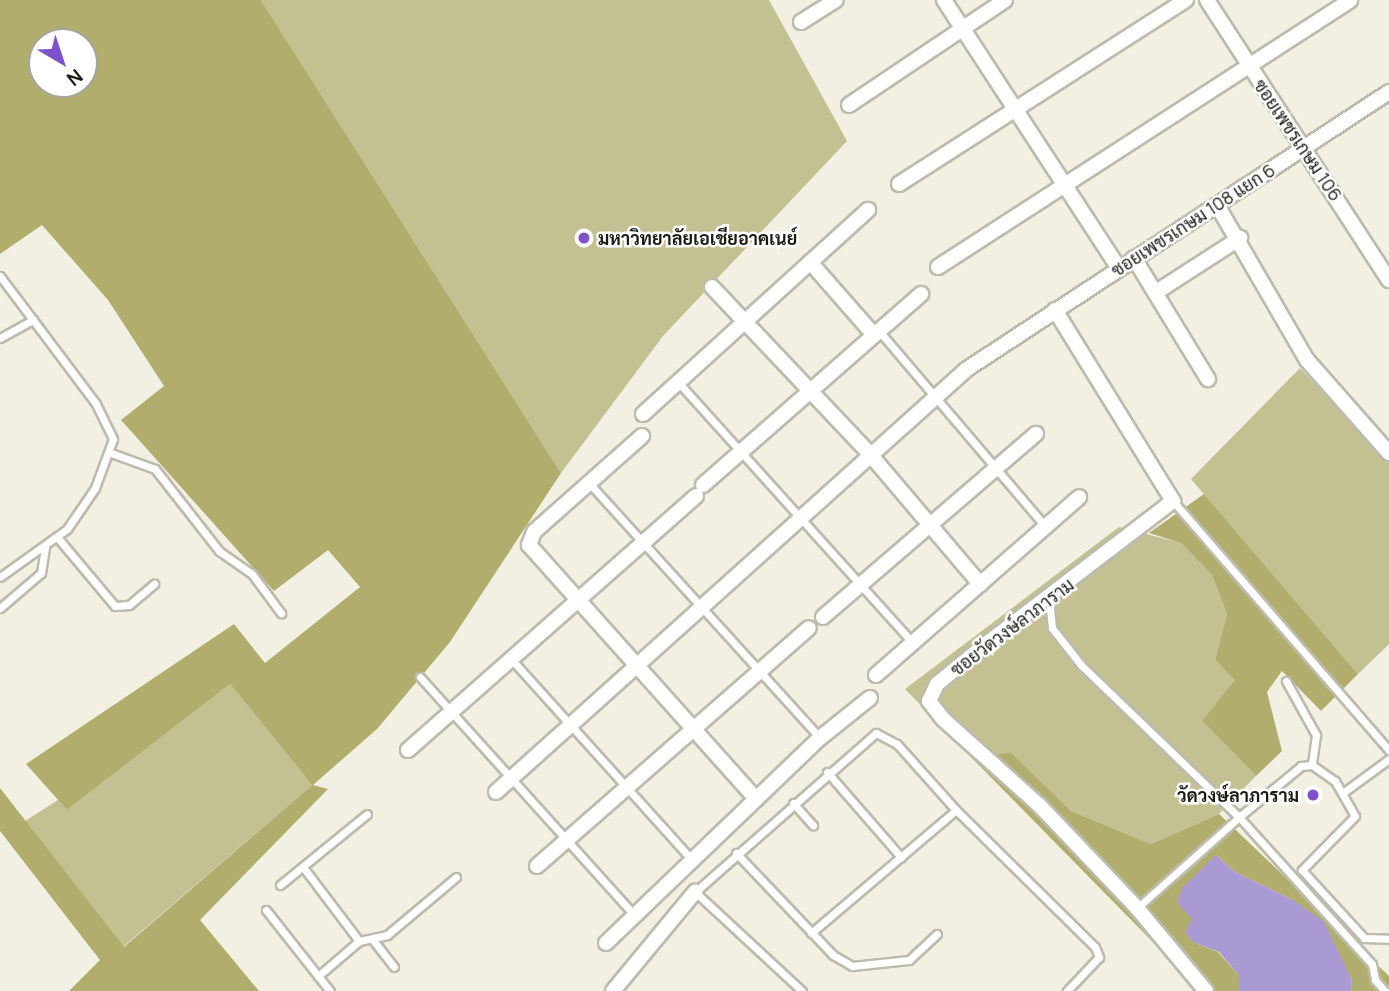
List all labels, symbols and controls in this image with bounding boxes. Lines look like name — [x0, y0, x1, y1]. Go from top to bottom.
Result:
north arrow — [28, 28, 98, 98]
text: N — [61, 63, 88, 92]
street label: ซอยเพชรเกษม 106 — [1249, 75, 1347, 205]
street label: ซอยเพชรเกษม 108 แยก 6 — [1107, 159, 1279, 281]
place label: มหาวิทยาลัยเอเชียอาคเนย์ — [598, 227, 797, 249]
marker: มหาวิทยาลัยเอเชียอาคเนย์ — [576, 230, 592, 246]
street label: ซอยวัดวงษ์ลาภาราม — [946, 574, 1078, 680]
place label: วัดวงษ์ลาภาราม — [1177, 784, 1299, 806]
marker: วัดวงษ์ลาภาราม — [1305, 787, 1321, 803]

